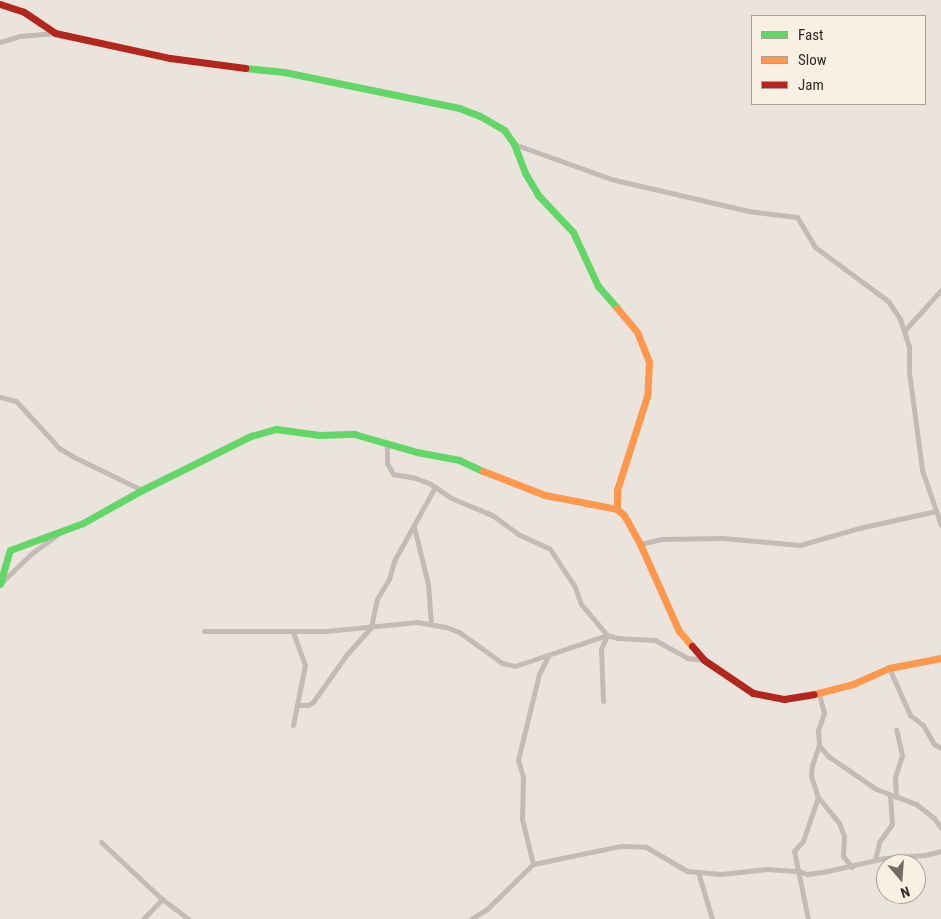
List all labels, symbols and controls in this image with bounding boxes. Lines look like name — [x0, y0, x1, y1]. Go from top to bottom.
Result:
legend — [751, 15, 926, 105]
text: Fast — [798, 26, 823, 44]
text: Slow — [798, 51, 827, 69]
text: Jam — [798, 76, 824, 94]
north arrow — [876, 854, 926, 904]
text: N — [899, 883, 912, 901]

